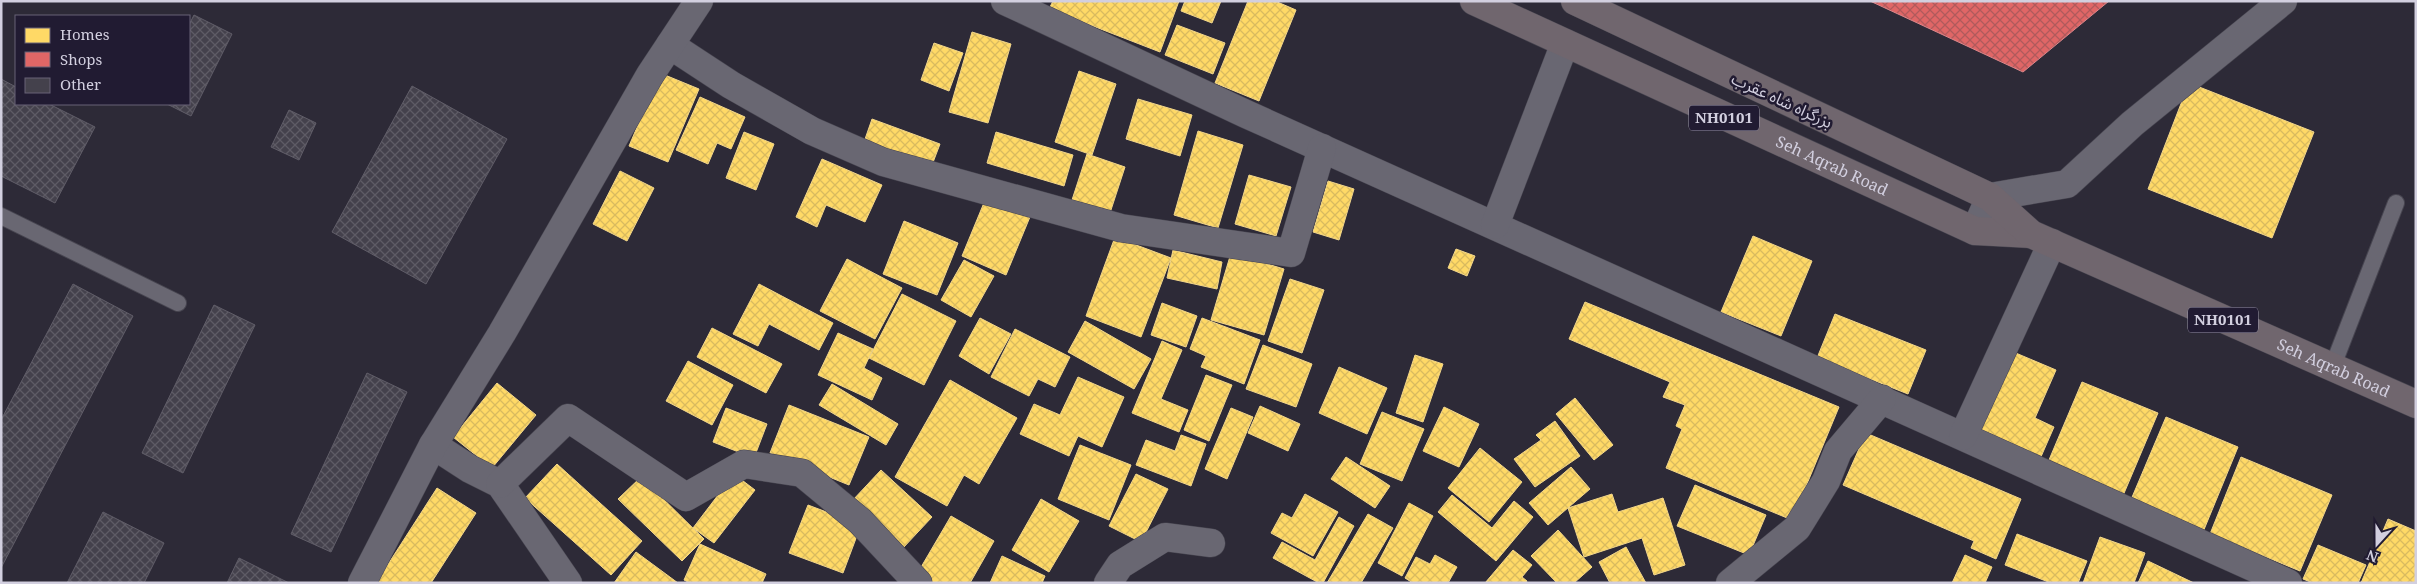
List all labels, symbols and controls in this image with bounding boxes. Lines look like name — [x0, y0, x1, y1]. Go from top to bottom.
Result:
legend — [15, 15, 190, 105]
text: Homes — [60, 24, 110, 44]
text: Shops — [60, 49, 103, 69]
street label: بزرگراه شاه عقرب — [1728, 67, 1836, 133]
text: Other — [60, 74, 101, 94]
road number: NH0101 — [1689, 106, 1759, 130]
street label: Seh Aqrab Road — [1772, 130, 1892, 201]
road number: NH0101 — [2188, 308, 2258, 332]
street label: Seh Aqrab Road — [2274, 333, 2394, 402]
north arrow — [2352, 519, 2402, 569]
text: N — [2364, 546, 2381, 567]

